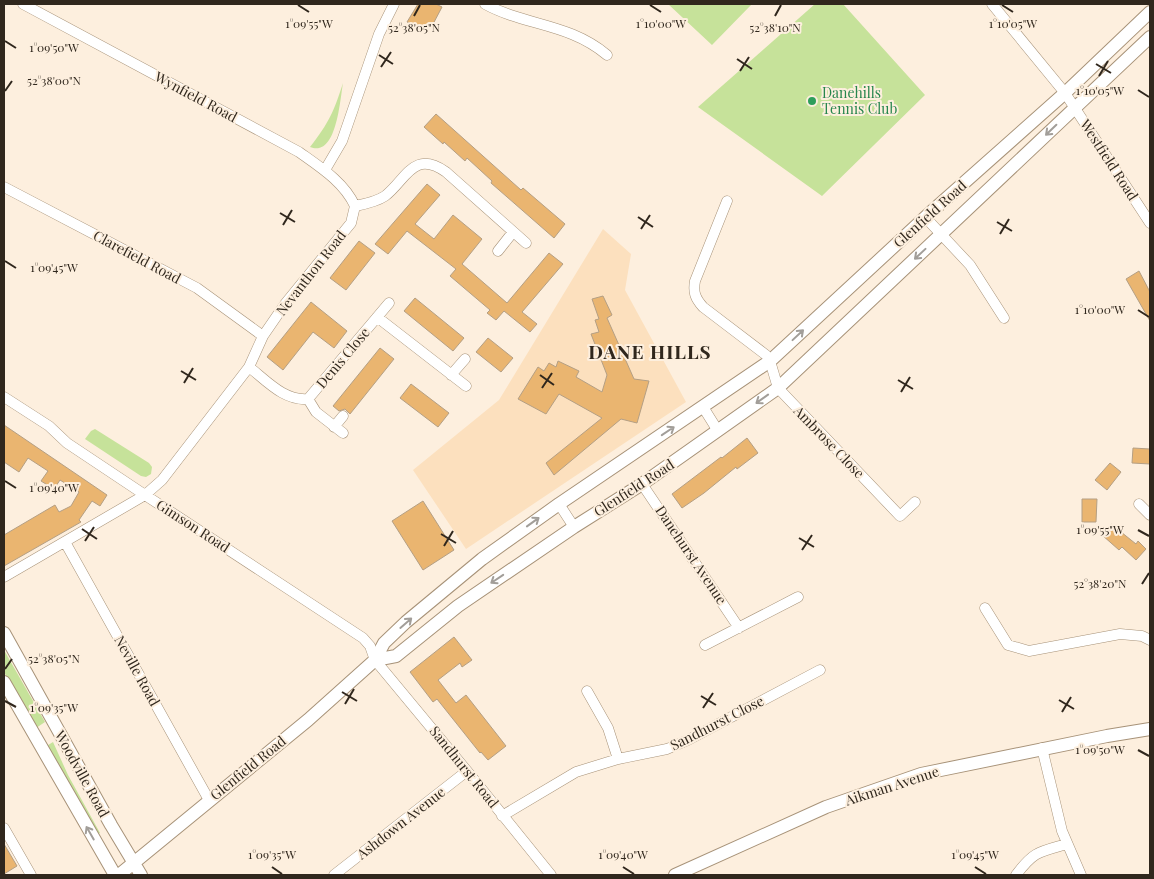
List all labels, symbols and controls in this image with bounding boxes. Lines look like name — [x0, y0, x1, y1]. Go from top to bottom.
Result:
text: 1°09'55"W — [285, 15, 333, 31]
text: 1°10'00"W — [636, 15, 686, 31]
text: 1°10'05"W — [989, 15, 1037, 31]
text: 52°38'05"N — [388, 19, 441, 35]
text: 52°38'10"N — [749, 19, 801, 35]
text: 1°09'50"W — [29, 39, 79, 55]
street label: Wynfield Road — [151, 66, 241, 126]
text: 52°38'00"N — [27, 72, 82, 88]
text: 1°10'05"W — [1076, 82, 1124, 98]
place label: Danehills Tennis Club — [822, 83, 898, 118]
marker: Danehills Tennis Club — [806, 95, 818, 107]
street label: Westfield Road — [1076, 115, 1143, 204]
one-way arrow — [1045, 124, 1057, 137]
street label: Glenfield Road — [889, 176, 970, 252]
street label: Clarefield Road — [90, 225, 184, 288]
street label: Nevanthon Road — [271, 226, 350, 319]
one-way arrow — [914, 248, 927, 260]
text: 1°09'45"W — [30, 259, 78, 275]
text: 1°10'00"W — [1075, 301, 1125, 317]
street label: Denis Close — [312, 323, 374, 392]
one-way arrow — [792, 329, 804, 341]
district label: DANE HILLS — [588, 338, 712, 364]
one-way arrow — [755, 394, 769, 404]
street label: Ambrose Close — [789, 400, 869, 482]
one-way arrow — [660, 426, 674, 436]
street label: Glenfield Road — [590, 455, 678, 521]
text: 1°09'40"W — [29, 479, 79, 495]
street label: Gimson Road — [153, 495, 234, 556]
street label: Danehurst Avenue — [651, 502, 732, 608]
one-way arrow — [526, 517, 540, 527]
text: 1°09'55"W — [1076, 521, 1124, 537]
one-way arrow — [490, 574, 504, 584]
text: 52°38'20"N — [1074, 575, 1127, 591]
one-way arrow — [399, 617, 412, 628]
street label: Neville Road — [110, 632, 165, 709]
text: 52°38'05"N — [28, 650, 81, 666]
street label: Sandhurst Close — [667, 691, 767, 754]
text: 1°09'35"W — [30, 699, 78, 715]
street label: Sandhurst Road — [426, 722, 503, 811]
street label: Woodville Road — [50, 726, 114, 821]
street label: Glenfield Road — [206, 731, 289, 804]
text: 1°09'50"W — [1075, 741, 1125, 757]
street label: Aikman Avenue — [842, 761, 941, 810]
street label: Ashdown Avenue — [352, 782, 449, 864]
one-way arrow — [85, 826, 95, 841]
text: 1°09'35"W — [248, 846, 296, 862]
text: 1°09'40"W — [598, 846, 648, 862]
text: 1°09'45"W — [951, 846, 999, 862]

